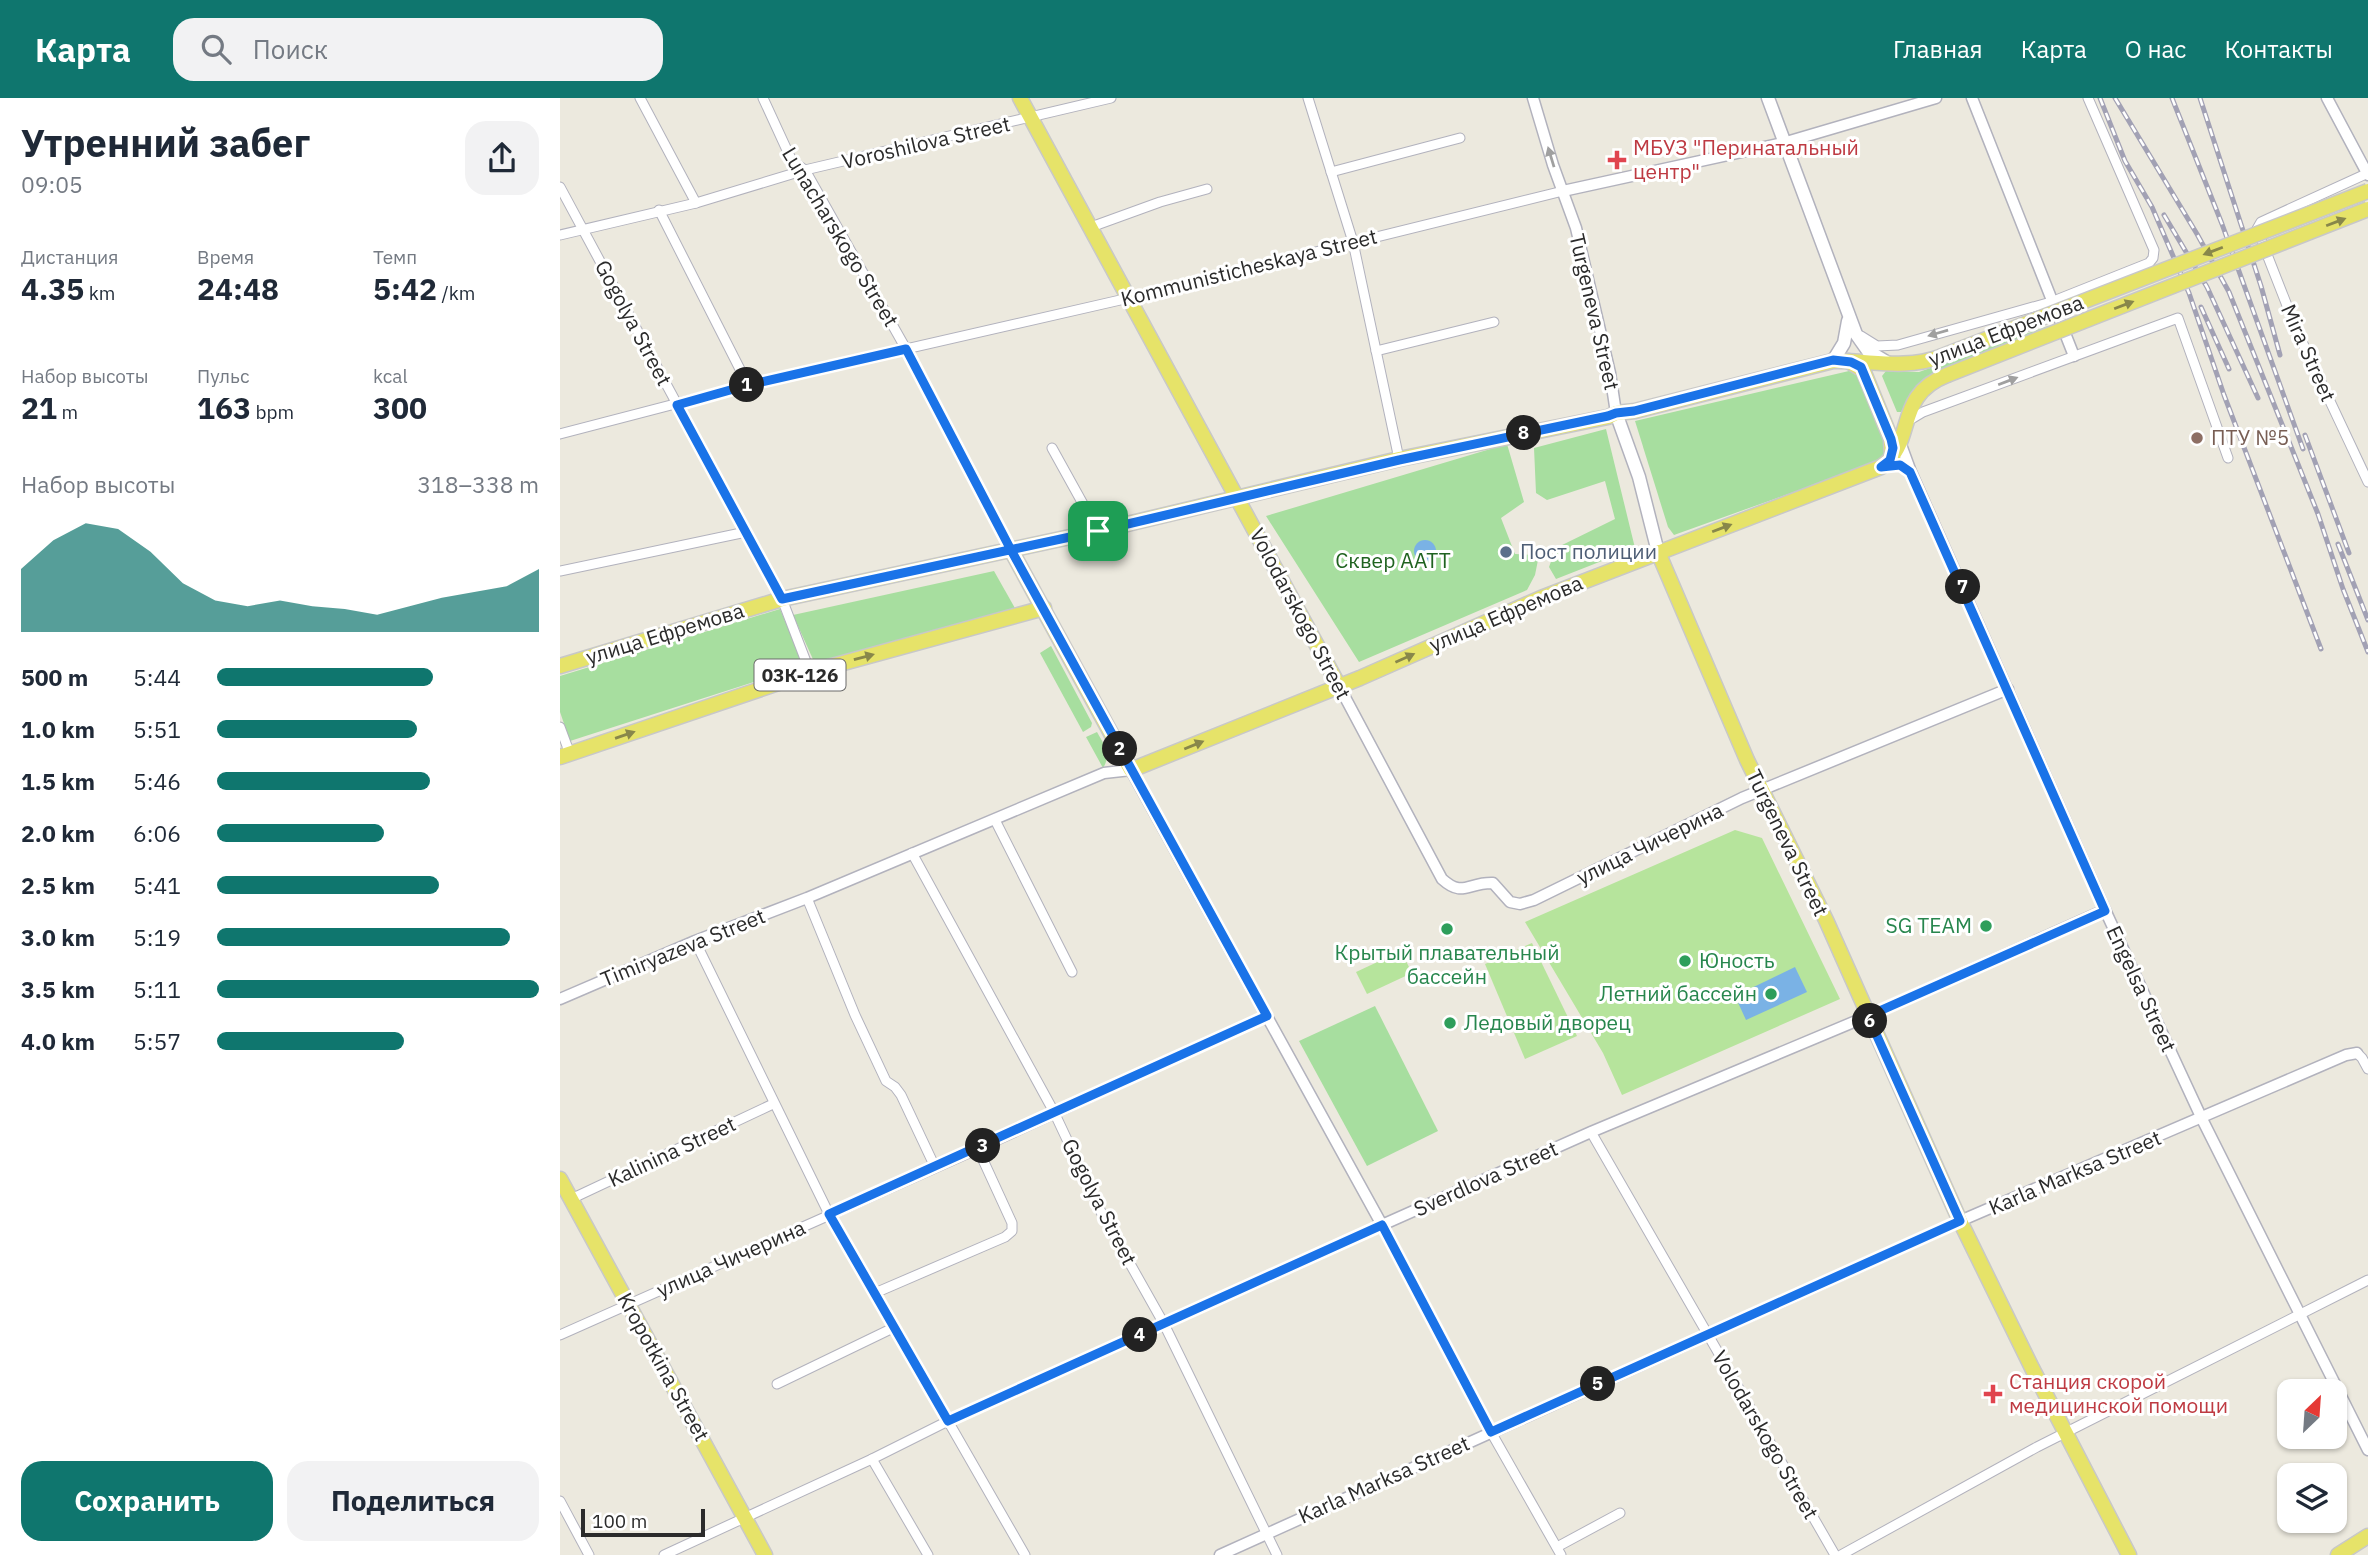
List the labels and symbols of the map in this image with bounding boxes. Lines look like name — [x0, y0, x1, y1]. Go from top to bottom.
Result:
street label: Voroshilova Street — [839, 109, 1013, 175]
place label: МБУЗ "Перинатальный центр" — [1633, 133, 1859, 185]
street label: Lunacharskogo Street — [776, 142, 906, 331]
one-way arrow — [1545, 147, 1556, 168]
marker: МБУЗ "Перинатальный центр" — [1607, 150, 1627, 170]
one-way arrow — [2326, 216, 2347, 227]
street label: Kommunisticheskaya Street — [1118, 222, 1380, 312]
street label: Turgeneva Street — [1563, 231, 1627, 393]
one-way arrow — [2202, 245, 2223, 256]
street label: Gogolya Street — [589, 255, 679, 390]
street label: улица Ефремова — [1924, 288, 2087, 373]
one-way arrow — [2114, 300, 2135, 311]
street label: Mira Street — [2275, 300, 2343, 406]
one-way arrow — [1927, 329, 1948, 339]
pin: 1 — [730, 368, 764, 402]
one-way arrow — [1998, 376, 2019, 387]
pin: 8 — [1506, 416, 1542, 450]
place label: ПТУ №5 — [2211, 423, 2289, 451]
marker: ПТУ №5 — [2189, 430, 2205, 446]
pin — [1068, 501, 1128, 561]
one-way arrow — [1712, 522, 1733, 533]
street label: Volodarskogo Street — [1244, 523, 1358, 704]
place label: Пост полиции — [1520, 537, 1657, 565]
marker: Пост полиции — [1498, 544, 1514, 560]
park label: Сквер ААТТ — [1335, 546, 1451, 574]
street label: улица Ефремова — [1425, 568, 1587, 658]
pin: 7 — [1946, 570, 1980, 604]
street label: улица Ефремова — [582, 596, 747, 670]
one-way arrow — [853, 651, 875, 662]
one-way arrow — [1394, 652, 1415, 663]
road number: 03К-126 — [754, 660, 846, 690]
one-way arrow — [614, 729, 635, 740]
pin: 2 — [1102, 732, 1138, 766]
one-way arrow — [1184, 739, 1205, 750]
street label: Turgeneva Street — [1740, 765, 1836, 921]
street label: улица Чичерина — [1572, 795, 1728, 891]
street label: Timiryazeva Street — [596, 901, 769, 993]
place label: SG TEAM — [1885, 911, 1972, 939]
marker: SG TEAM — [1978, 918, 1994, 934]
marker: Крытый плавательный бассейн — [1439, 921, 1455, 937]
street label: Engelsa Street — [2100, 921, 2183, 1056]
place label: Крытый плавательный бассейн — [1334, 938, 1560, 990]
place label: Юность — [1699, 946, 1775, 974]
marker: Юность — [1677, 953, 1693, 969]
place label: Летний бассейн — [1599, 979, 1757, 1007]
marker: Летний бассейн — [1763, 986, 1779, 1002]
pin: 6 — [1852, 1004, 1888, 1038]
place label: Ледовый дворец — [1464, 1008, 1631, 1036]
marker: Ледовый дворец — [1442, 1015, 1458, 1031]
street label: Kalinina Street — [603, 1109, 740, 1193]
street label: Karla Marksa Street — [1984, 1123, 2165, 1221]
pin: 3 — [966, 1128, 1000, 1164]
street label: Gogolya Street — [1056, 1133, 1144, 1270]
street label: Sverdlova Street — [1409, 1134, 1562, 1222]
street label: улица Чичерина — [652, 1213, 809, 1303]
street label: Kropotkina Street — [611, 1287, 716, 1446]
pin: 4 — [1122, 1318, 1158, 1352]
street label: Volodarskogo Street — [1706, 1345, 1826, 1524]
pin: 5 — [1580, 1366, 1616, 1402]
place label: Станция скорой медицинской помощи — [2009, 1367, 2228, 1419]
north arrow — [2277, 1379, 2347, 1449]
marker: Станция скорой медицинской помощи — [1983, 1384, 2003, 1404]
street label: Karla Marksa Street — [1294, 1429, 1474, 1529]
scale bar — [581, 1506, 705, 1538]

